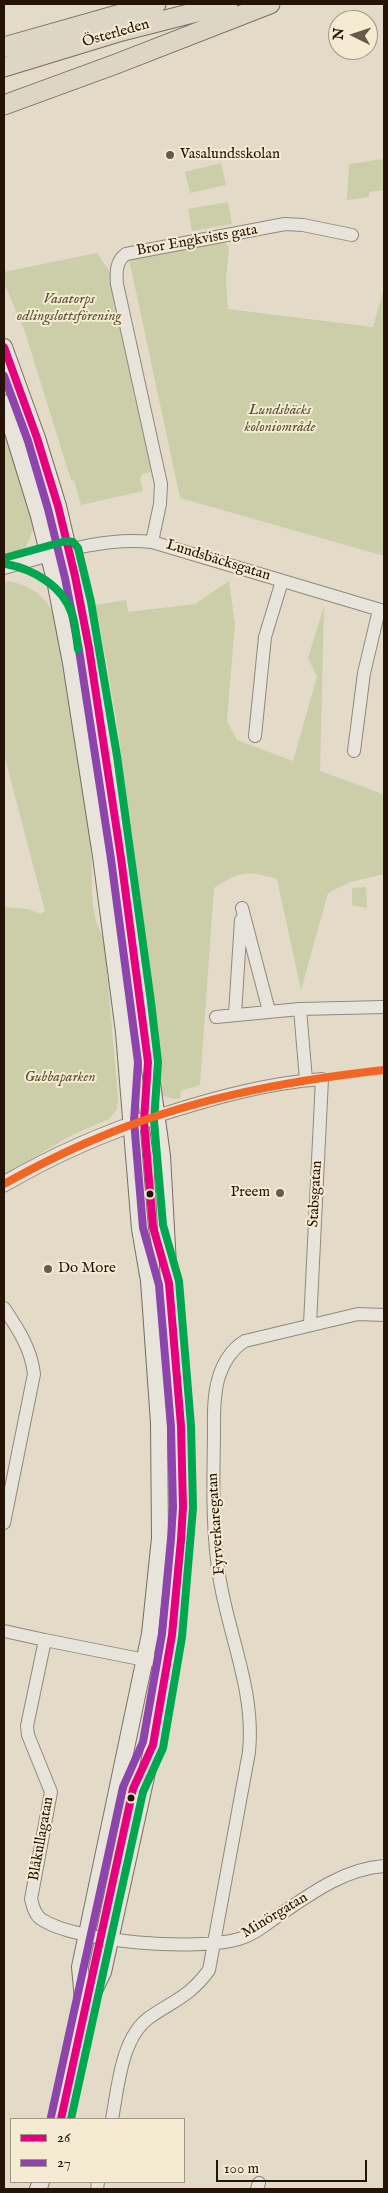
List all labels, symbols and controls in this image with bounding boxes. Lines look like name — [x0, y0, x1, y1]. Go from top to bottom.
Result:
north arrow — [328, 10, 378, 60]
street label: Österleden — [80, 16, 152, 52]
text: N — [330, 27, 348, 41]
place label: Vasalundsskolan — [180, 146, 280, 164]
marker: Vasalundsskolan — [164, 149, 176, 161]
street label: Bror Engkvists gata — [135, 221, 259, 261]
park label: Vasatorps odlingslottsförening — [17, 291, 121, 326]
park label: Lundsbäcks koloniområde — [244, 402, 316, 437]
street label: Lundsbäcksgatan — [164, 537, 272, 585]
park label: Gubbaparken — [24, 1069, 96, 1087]
street label: Stabsgatan — [305, 1160, 327, 1228]
place label: Preem — [230, 1184, 270, 1202]
marker: Preem — [274, 1187, 286, 1199]
unlabelled marker — [145, 1189, 155, 1199]
place label: Do More — [58, 1260, 116, 1278]
marker: Do More — [42, 1263, 54, 1275]
street label: Fyrverkaregatan — [204, 1472, 230, 1576]
unlabelled marker — [126, 1793, 136, 1803]
street label: Blåkullagatan — [26, 1795, 58, 1883]
street label: Minörgatan — [239, 1889, 311, 1943]
legend — [10, 2118, 185, 2183]
text: 26 — [57, 2128, 70, 2147]
scale bar — [218, 2150, 369, 2182]
text: 27 — [57, 2153, 71, 2172]
text: 100 m — [224, 2159, 259, 2178]

